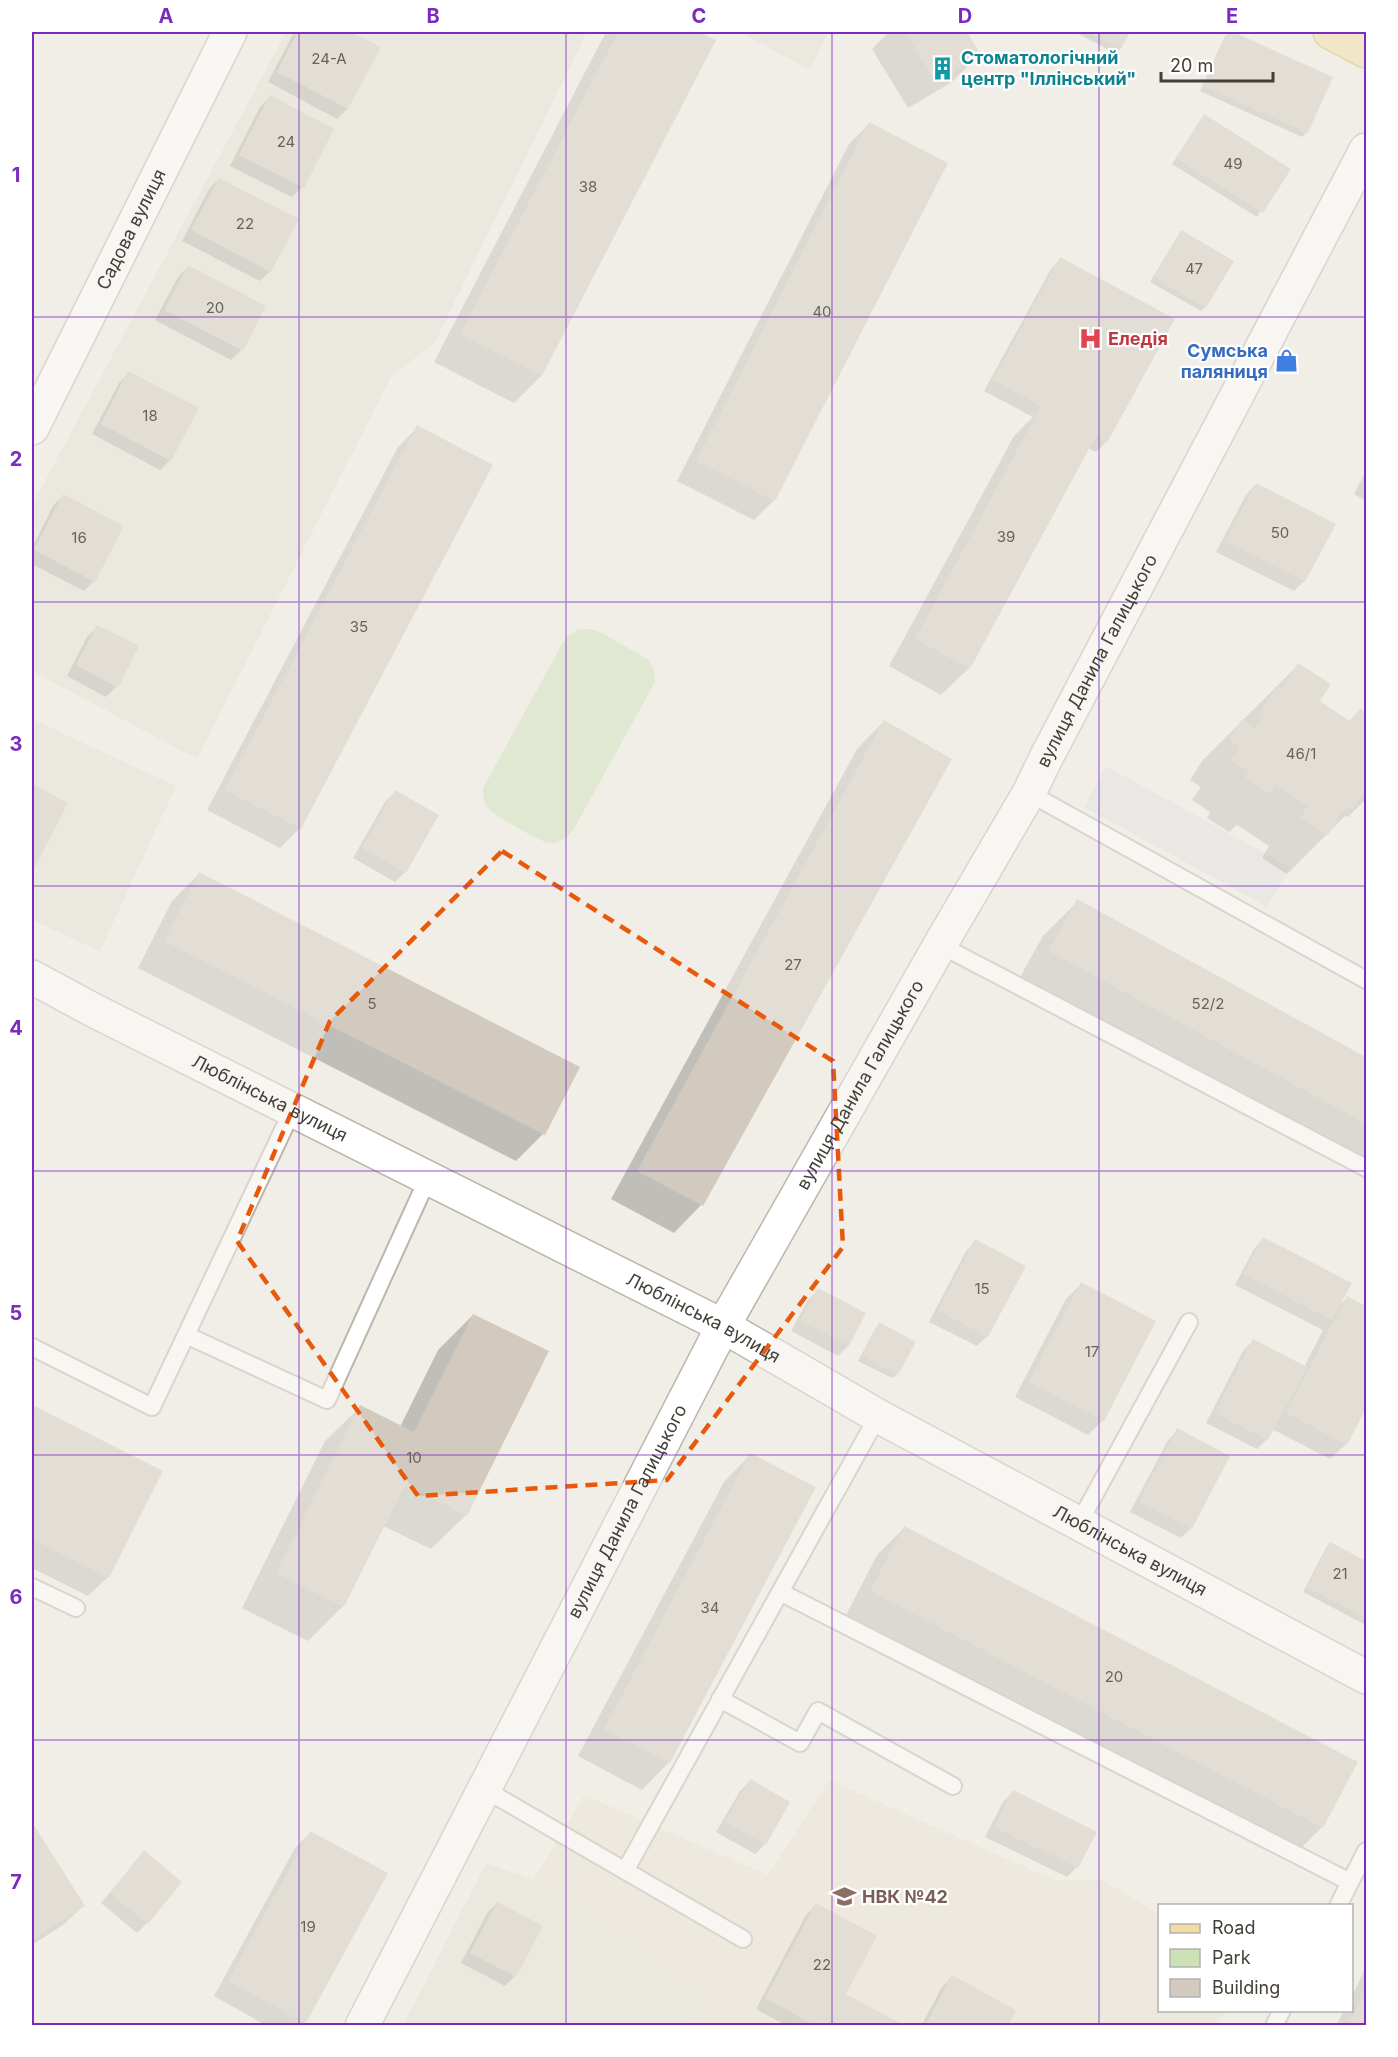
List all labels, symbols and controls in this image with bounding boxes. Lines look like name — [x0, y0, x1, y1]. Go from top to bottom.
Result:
text: A — [159, 4, 174, 28]
text: B — [426, 4, 440, 28]
text: C — [692, 4, 706, 28]
text: D — [958, 4, 972, 28]
text: E — [1226, 4, 1238, 28]
scale bar — [1161, 45, 1274, 83]
place label: Стоматологічний центр "Іллінський" — [961, 47, 1136, 89]
house number: 24-А — [311, 49, 347, 68]
building icon: Стоматологічний центр "Іллінський" — [930, 55, 956, 81]
text: 20 m — [1170, 55, 1213, 76]
house number: 24 — [277, 132, 295, 151]
house number: 49 — [1224, 154, 1243, 173]
text: 1 — [12, 163, 20, 187]
street label: Садова вулиця — [92, 166, 170, 293]
house number: 38 — [579, 177, 597, 196]
house number: 22 — [236, 214, 254, 233]
house number: 47 — [1185, 259, 1203, 278]
house number: 20 — [206, 298, 224, 317]
house number: 40 — [812, 302, 832, 321]
hospital icon: Еледія — [1077, 326, 1103, 352]
place label: Еледія — [1108, 328, 1168, 349]
place label: Сумська паляниця — [1181, 340, 1268, 382]
shop icon: Сумська паляниця — [1273, 348, 1299, 374]
house number: 18 — [142, 406, 158, 425]
text: 2 — [10, 447, 22, 471]
house number: 50 — [1271, 523, 1289, 542]
house number: 39 — [997, 527, 1015, 546]
house number: 16 — [71, 528, 87, 547]
street label: вулиця Данила Галицького — [1032, 551, 1161, 770]
house number: 35 — [350, 617, 368, 636]
text: 3 — [10, 732, 22, 756]
house number: 46/1 — [1286, 744, 1316, 763]
house number: 27 — [784, 955, 802, 974]
street label: вулиця Данила Галицького — [792, 976, 928, 1193]
house number: 5 — [367, 994, 377, 1013]
house number: 52/2 — [1192, 994, 1224, 1013]
text: 4 — [9, 1016, 23, 1040]
street label: Люблінська вулиця — [189, 1050, 351, 1146]
street label: Люблінська вулиця — [623, 1268, 784, 1367]
house number: 15 — [974, 1279, 990, 1298]
text: 5 — [10, 1301, 22, 1325]
house number: 17 — [1085, 1342, 1099, 1361]
street label: вулиця Данила Галицького — [563, 1401, 691, 1622]
house number: 10 — [406, 1448, 422, 1467]
street label: Люблінська вулиця — [1050, 1501, 1211, 1600]
house number: 21 — [1332, 1564, 1348, 1583]
text: 6 — [10, 1585, 23, 1609]
house number: 34 — [701, 1598, 719, 1617]
house number: 20 — [1105, 1667, 1123, 1686]
text: 7 — [10, 1870, 22, 1894]
school or university icon: НВК №42 — [831, 1884, 857, 1910]
place label: НВК №42 — [862, 1886, 948, 1907]
legend — [1158, 1904, 1353, 2012]
house number: 19 — [300, 1917, 316, 1936]
text: Road — [1212, 1917, 1255, 1938]
text: Park — [1212, 1947, 1251, 1968]
house number: 22 — [813, 1955, 831, 1974]
text: Building — [1212, 1977, 1280, 1998]

